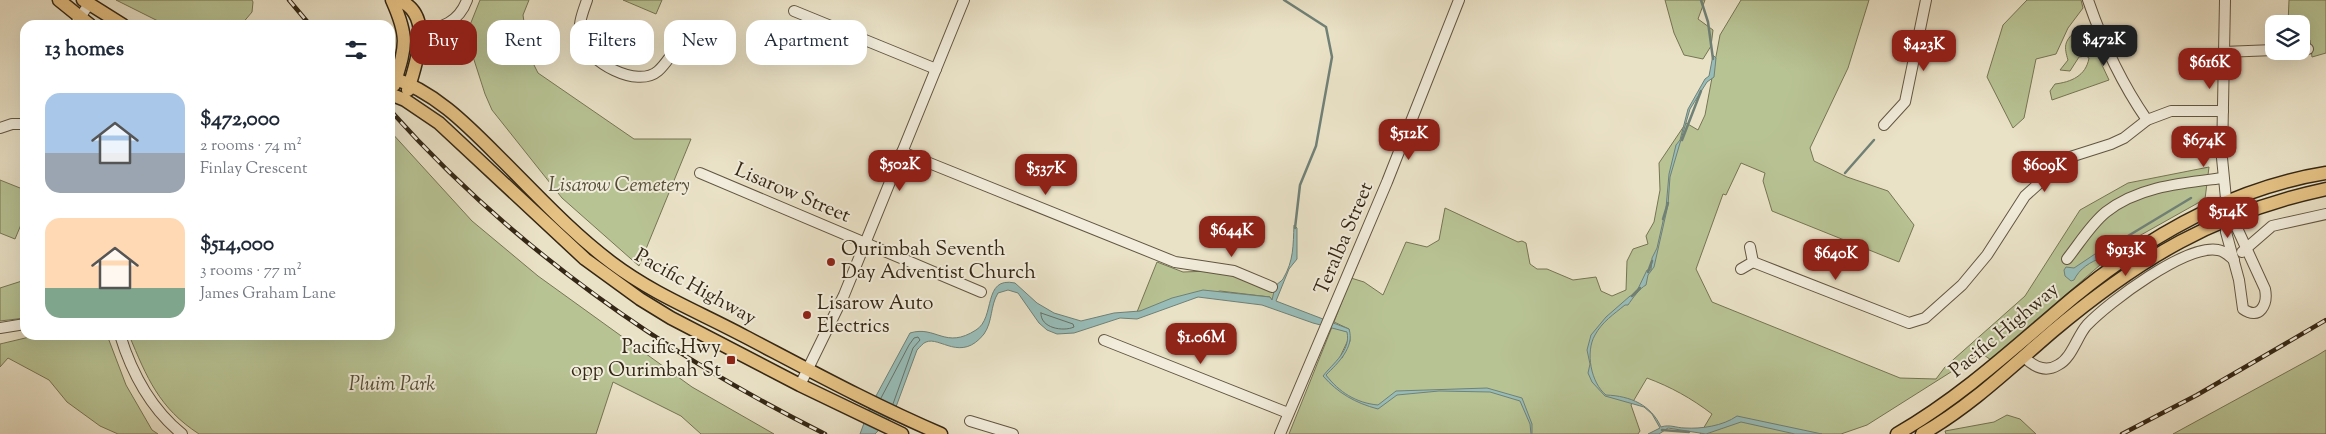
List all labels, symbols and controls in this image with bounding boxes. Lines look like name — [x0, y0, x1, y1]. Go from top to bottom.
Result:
map controls — [2265, 15, 2310, 60]
button: layers — [2265, 15, 2310, 60]
chip: Buy — [410, 20, 477, 65]
chip: Rent — [487, 20, 560, 65]
chip: Filters — [570, 20, 654, 65]
chip: New — [664, 20, 736, 65]
chip: Apartment — [746, 20, 867, 65]
pin: $472K — [2069, 24, 2139, 67]
text: $472K — [2082, 29, 2126, 52]
pin: $423K — [1889, 30, 1959, 72]
text: $423K — [1903, 34, 1945, 57]
text: 13 homes — [45, 35, 124, 65]
icon: filters — [342, 36, 370, 64]
pin: $616K — [2175, 48, 2245, 90]
text: $616K — [2189, 52, 2231, 75]
text: $472,000 — [200, 105, 280, 135]
icon: home — [85, 113, 145, 173]
pin: $512K — [1374, 119, 1444, 161]
text: $512K — [1390, 123, 1428, 146]
pin: $674K — [2169, 126, 2239, 168]
text: $674K — [2182, 130, 2226, 153]
text: 2 rooms · 74 m² — [200, 135, 302, 158]
pin: $502K — [865, 150, 935, 192]
pin: $609K — [2010, 150, 2080, 193]
text: $502K — [879, 154, 921, 177]
pin: $537K — [1011, 154, 1081, 196]
text: $609K — [2023, 155, 2067, 178]
street label: Lisarow Street — [730, 157, 855, 231]
text: Finlay Crescent — [200, 158, 308, 181]
text: $537K — [1026, 158, 1066, 181]
park label: Lisarow Cemetery — [548, 172, 690, 201]
street label: Teralba Street — [1308, 178, 1382, 300]
pin: $514K — [2193, 196, 2263, 239]
text: $514K — [2208, 201, 2248, 224]
pin: $644K — [1197, 216, 1267, 258]
text: $644K — [1210, 220, 1254, 243]
text: $514,000 — [200, 230, 274, 260]
pin: $913K — [2091, 234, 2161, 277]
place label: Ourimbah Seventh Day Adventist Church — [841, 236, 1036, 288]
icon: home — [85, 238, 145, 298]
pin: $640K — [1801, 238, 1871, 281]
text: $913K — [2106, 239, 2146, 262]
street label: Pacific Highway — [629, 243, 761, 334]
text: $640K — [1814, 243, 1858, 266]
marker: Ourimbah Seventh Day Adventist Church — [825, 256, 837, 268]
text: 3 rooms · 77 m² — [200, 260, 302, 283]
street label: Pacific Highway — [1944, 276, 2066, 386]
text: James Graham Lane — [200, 283, 336, 306]
place label: Lisarow Auto Electrics — [817, 290, 934, 342]
marker: Lisarow Auto Electrics — [801, 309, 813, 321]
pin: $1.06M — [1160, 322, 1242, 365]
text: $1.06M — [1177, 327, 1225, 350]
place label: Pacific Hwy opp Ourimbah St — [571, 334, 721, 386]
marker: Pacific Hwy opp Ourimbah St — [725, 354, 737, 366]
park label: Pluim Park — [349, 371, 435, 400]

